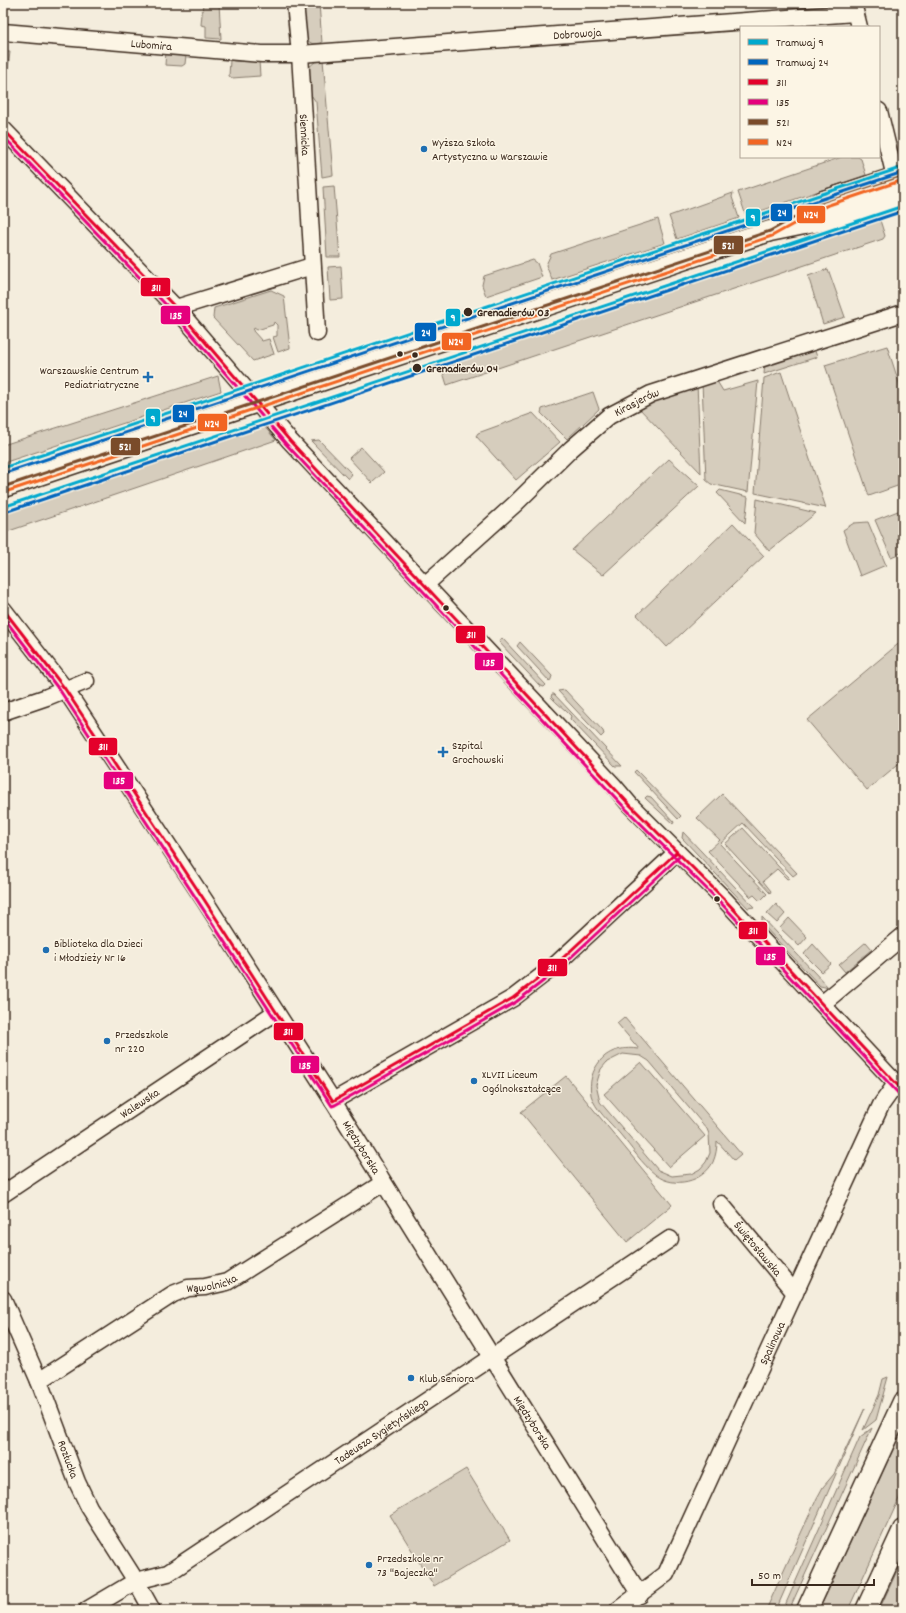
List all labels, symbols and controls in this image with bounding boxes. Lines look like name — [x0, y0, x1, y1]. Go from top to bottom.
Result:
street label: Dobrowoja — [553, 25, 603, 45]
legend — [740, 26, 880, 158]
text: Tramwaj 9 — [776, 35, 824, 52]
street label: Lubomira — [130, 36, 173, 56]
text: Tramwaj 24 — [776, 55, 829, 72]
text: 311 — [776, 75, 787, 92]
text: 135 — [776, 95, 790, 112]
street label: Siennicka — [294, 113, 313, 156]
text: 521 — [776, 115, 789, 132]
place label: Wyższa Szkoła Artystyczna w Warszawie — [432, 135, 548, 166]
text: N24 — [776, 135, 792, 152]
marker: Wyższa Szkoła Artystyczna w Warszawie — [419, 144, 429, 154]
line badge: 24 — [770, 203, 793, 222]
line badge: N24 — [796, 205, 826, 224]
text: 24 — [777, 206, 787, 222]
line badge: 9 — [745, 208, 761, 227]
text: N24 — [804, 208, 818, 224]
text: 9 — [750, 211, 756, 227]
line badge: 521 — [713, 235, 744, 255]
text: 521 — [722, 239, 734, 255]
line badge: 311 — [140, 277, 171, 297]
text: 311 — [151, 281, 161, 297]
line badge: 135 — [160, 305, 191, 325]
place label: Grenadierów 03 — [477, 305, 549, 322]
marker: Grenadierów 03 — [462, 306, 474, 318]
line badge: 9 — [445, 308, 461, 327]
text: 135 — [170, 309, 182, 325]
text: 9 — [450, 311, 456, 327]
line badge: 24 — [414, 322, 437, 342]
text: 24 — [421, 326, 431, 342]
line badge: N24 — [441, 332, 472, 351]
text: N24 — [449, 335, 463, 351]
unlabelled marker — [395, 349, 405, 359]
unlabelled marker — [410, 350, 420, 360]
place label: Grenadierów 04 — [426, 361, 498, 378]
marker: Grenadierów 04 — [411, 362, 423, 374]
place label: Warszawskie Centrum Pediatriatryczne — [40, 363, 139, 394]
marker: Warszawskie Centrum Pediatriatryczne — [142, 371, 154, 383]
street label: Kirasjerów — [612, 385, 662, 422]
line badge: 24 — [172, 404, 195, 423]
text: 24 — [178, 407, 188, 423]
line badge: 9 — [145, 408, 161, 427]
text: 9 — [150, 412, 156, 428]
line badge: N24 — [197, 413, 228, 432]
text: N24 — [205, 417, 219, 433]
line badge: 521 — [110, 437, 141, 456]
text: 521 — [119, 440, 131, 456]
unlabelled marker — [441, 603, 451, 613]
line badge: 311 — [455, 625, 486, 644]
text: 311 — [466, 628, 476, 644]
line badge: 135 — [474, 652, 504, 671]
text: 135 — [483, 656, 495, 672]
line badge: 311 — [88, 737, 118, 756]
place label: Szpital Grochowski — [452, 738, 503, 769]
text: 311 — [98, 740, 108, 756]
marker: Szpital Grochowski — [437, 746, 449, 758]
line badge: 135 — [103, 771, 134, 790]
text: 135 — [113, 774, 125, 790]
unlabelled marker — [712, 894, 722, 904]
line badge: 311 — [738, 921, 768, 940]
text: 311 — [748, 924, 758, 940]
place label: Biblioteka dla Dzieci i Młodzieży Nr 16 — [54, 936, 143, 967]
marker: Biblioteka dla Dzieci i Młodzieży Nr 16 — [41, 945, 51, 955]
line badge: 135 — [755, 946, 786, 966]
text: 135 — [764, 950, 776, 966]
line badge: 311 — [537, 958, 568, 977]
text: 311 — [547, 961, 557, 977]
line badge: 311 — [273, 1022, 304, 1041]
text: 311 — [283, 1025, 293, 1041]
place label: Przedszkole nr 220 — [115, 1027, 168, 1058]
marker: Przedszkole nr 220 — [102, 1036, 112, 1046]
line badge: 135 — [290, 1055, 320, 1074]
text: 135 — [299, 1059, 311, 1075]
place label: XLVII Liceum Ogólnokształcące — [482, 1067, 561, 1098]
marker: XLVII Liceum Ogólnokształcące — [469, 1076, 479, 1086]
street label: Walewska — [117, 1085, 164, 1124]
street label: Międzyborska — [337, 1118, 384, 1178]
street label: Świętosławska — [729, 1218, 785, 1281]
street label: Wąwolnicka — [186, 1270, 241, 1298]
street label: Spalinowa — [756, 1319, 791, 1368]
place label: Klub Seniora — [419, 1371, 475, 1388]
marker: Klub Seniora — [406, 1373, 416, 1383]
street label: Międzyborska — [508, 1393, 555, 1453]
street label: Tadeusza Sygietyńskiego — [331, 1395, 433, 1470]
street label: Rozłucka — [52, 1438, 82, 1481]
place label: Przedszkole nr 73 "Bajeczka" — [377, 1551, 444, 1582]
marker: Przedszkole nr 73 "Bajeczka" — [364, 1560, 374, 1570]
scale bar — [752, 1561, 874, 1587]
text: 50 m — [758, 1568, 781, 1585]

